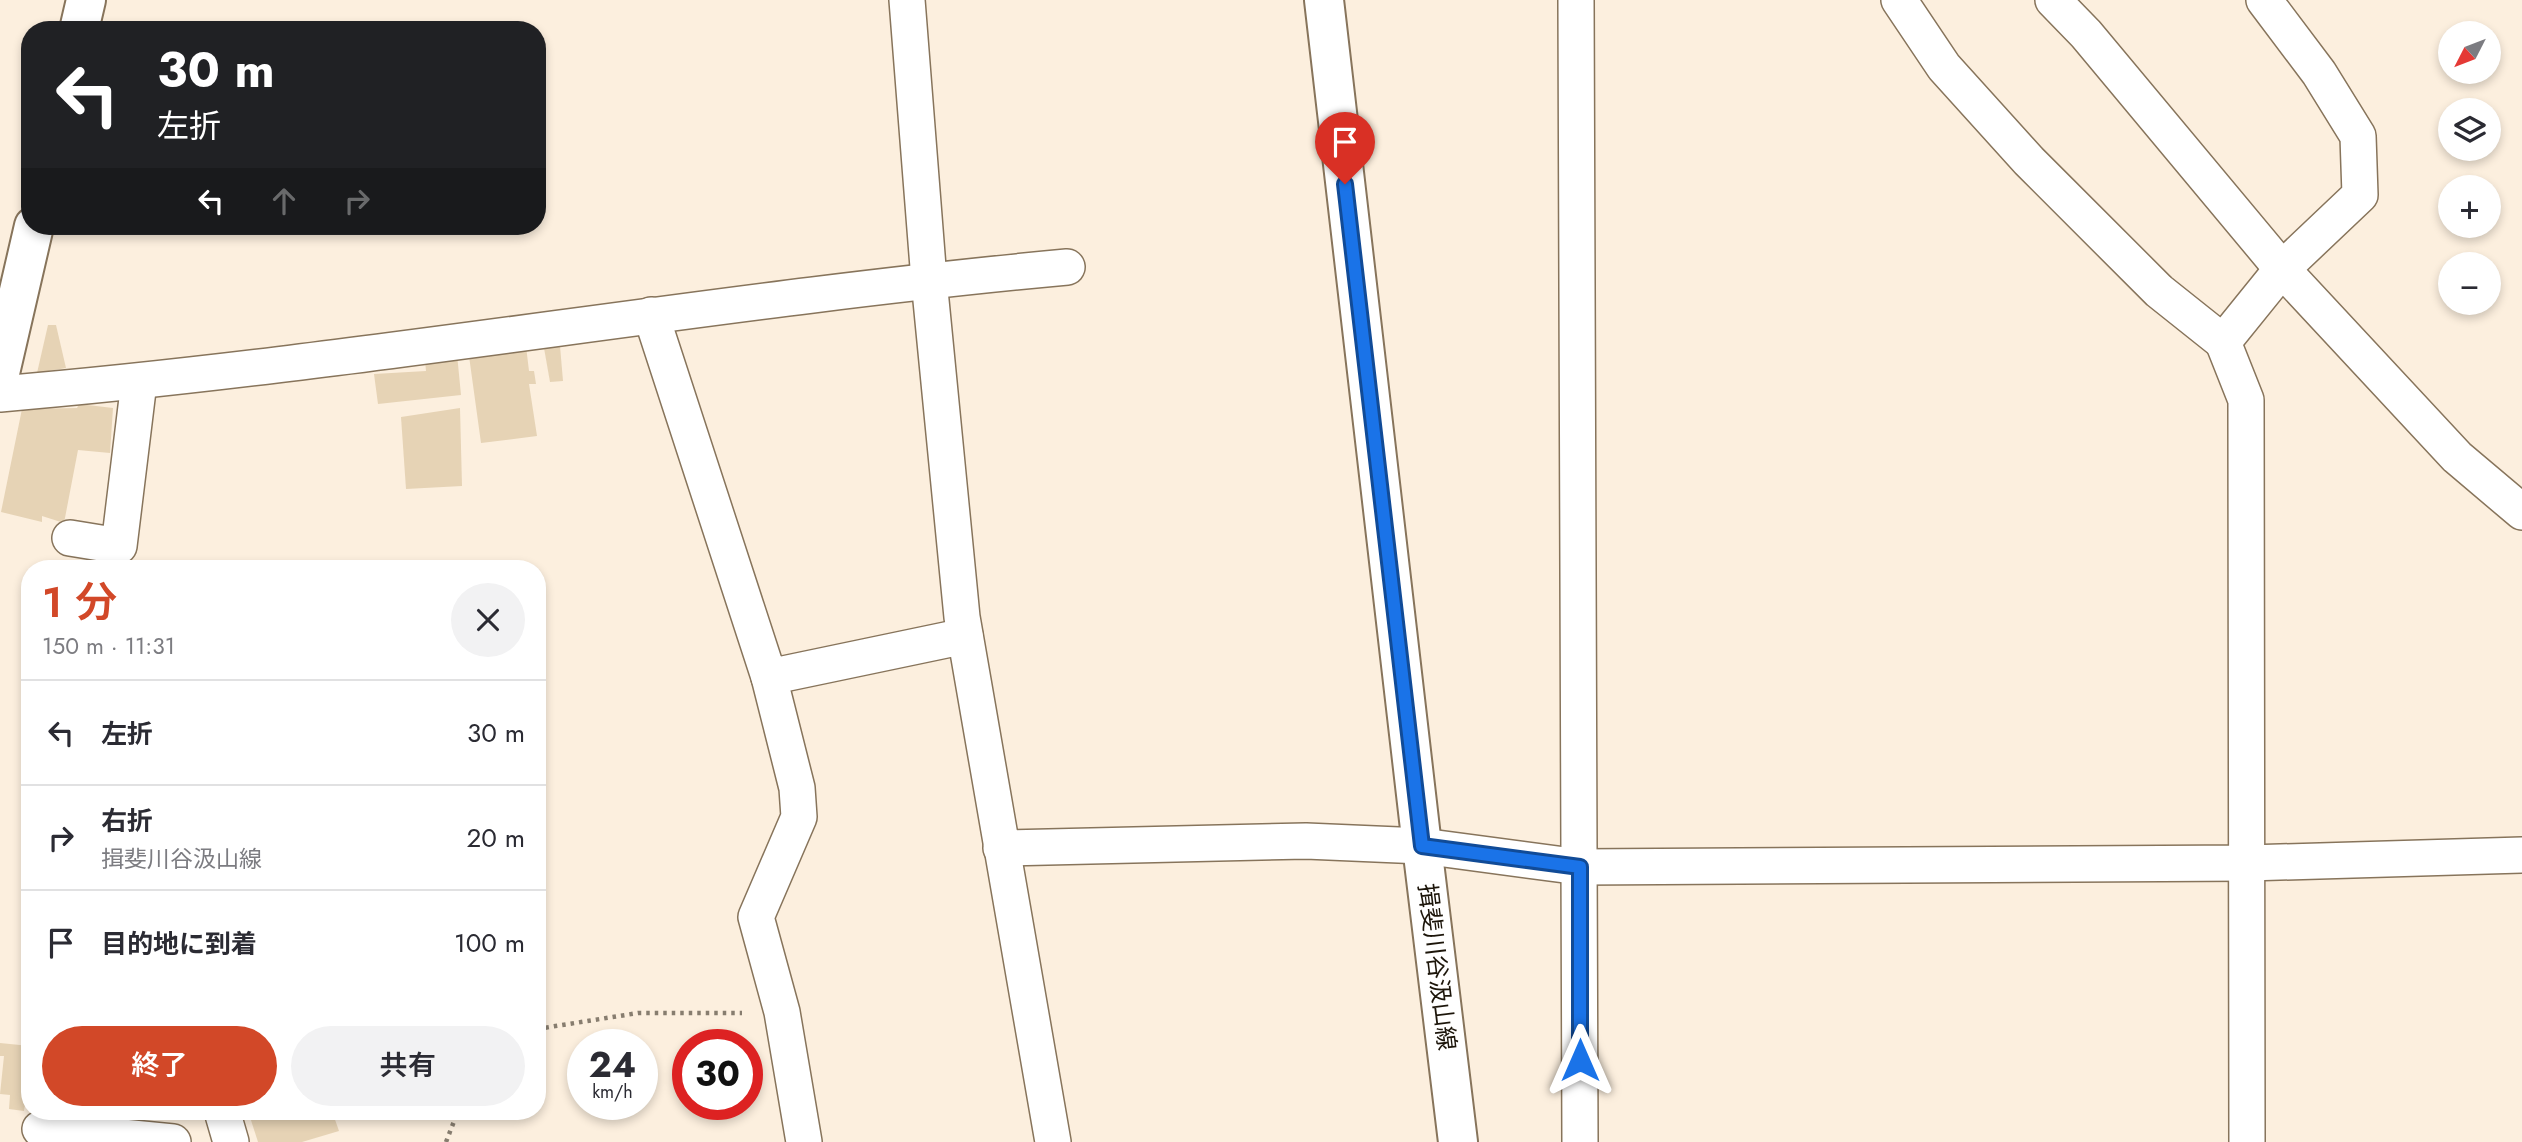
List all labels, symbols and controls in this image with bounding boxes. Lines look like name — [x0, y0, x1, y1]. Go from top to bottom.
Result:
north arrow — [2438, 21, 2501, 84]
map controls — [2438, 21, 2501, 315]
text: 30 m — [157, 35, 275, 105]
icon: left — [42, 49, 133, 140]
button: layers — [2438, 98, 2501, 161]
text: 左折 — [157, 103, 221, 149]
pin — [1315, 112, 1375, 184]
icon: arrive — [1326, 123, 1364, 161]
button: + — [2438, 175, 2501, 238]
icon: left — [192, 182, 230, 220]
icon: ahead — [265, 182, 303, 220]
icon: right — [338, 182, 376, 220]
button: − — [2438, 252, 2501, 315]
text: 1 分 — [42, 572, 117, 633]
button: close — [451, 583, 525, 657]
text: 150 m · 11:31 — [42, 629, 175, 663]
icon: left — [42, 714, 80, 752]
text: 30 m — [467, 714, 525, 752]
text: 左折 — [101, 715, 153, 753]
text: 右折 — [101, 802, 153, 840]
icon: right — [42, 819, 80, 857]
text: 20 m — [467, 819, 525, 857]
text: 揖斐川谷汲山線 — [101, 842, 262, 876]
street label: 揖斐川谷汲山線 — [1410, 881, 1465, 1052]
icon: arrive — [42, 924, 80, 962]
text: 100 m — [454, 924, 525, 962]
text: 目的地に到着 — [101, 925, 257, 963]
position arrow — [1543, 1023, 1617, 1097]
button: 終了 — [42, 1026, 277, 1106]
button: 共有 — [291, 1026, 525, 1106]
speed limit sign: 30 — [672, 1029, 763, 1120]
text: 24 — [589, 1040, 636, 1090]
text: km/h — [592, 1079, 633, 1105]

